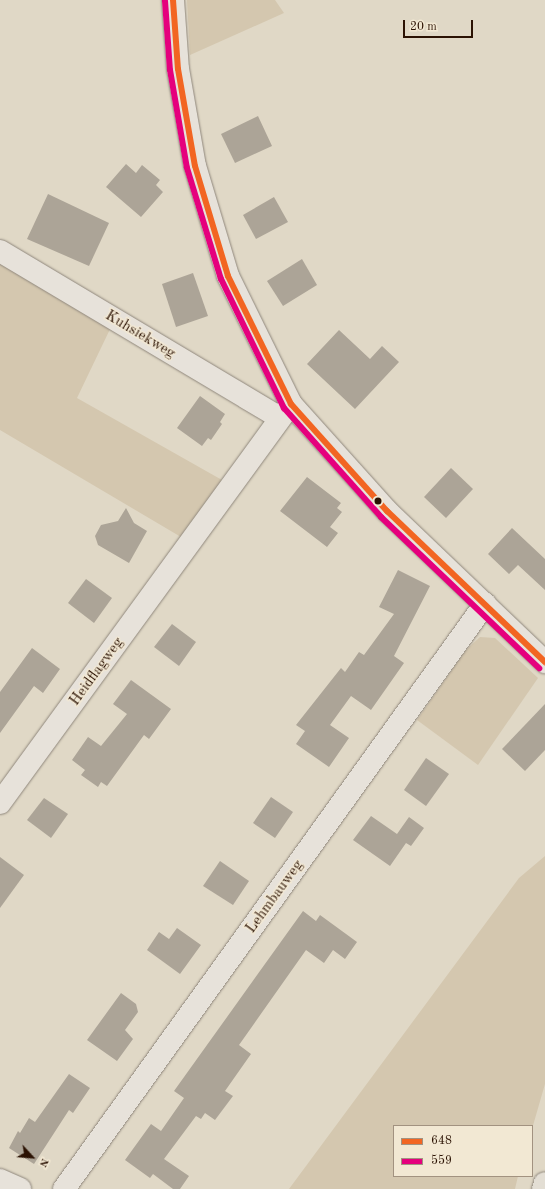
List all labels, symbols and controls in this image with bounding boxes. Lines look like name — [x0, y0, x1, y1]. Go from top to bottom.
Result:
scale bar — [405, 12, 475, 38]
text: 20 m — [410, 21, 437, 33]
street label: Kuhsiekweg — [102, 307, 178, 363]
unlabelled marker — [373, 496, 383, 506]
street label: Heidflagweg — [66, 634, 128, 710]
street label: Lehmbauweg — [242, 857, 308, 937]
legend — [393, 1125, 533, 1177]
text: 648 — [431, 1135, 452, 1147]
north arrow — [12, 1137, 52, 1177]
text: 559 — [431, 1155, 452, 1167]
text: N — [36, 1156, 50, 1169]

